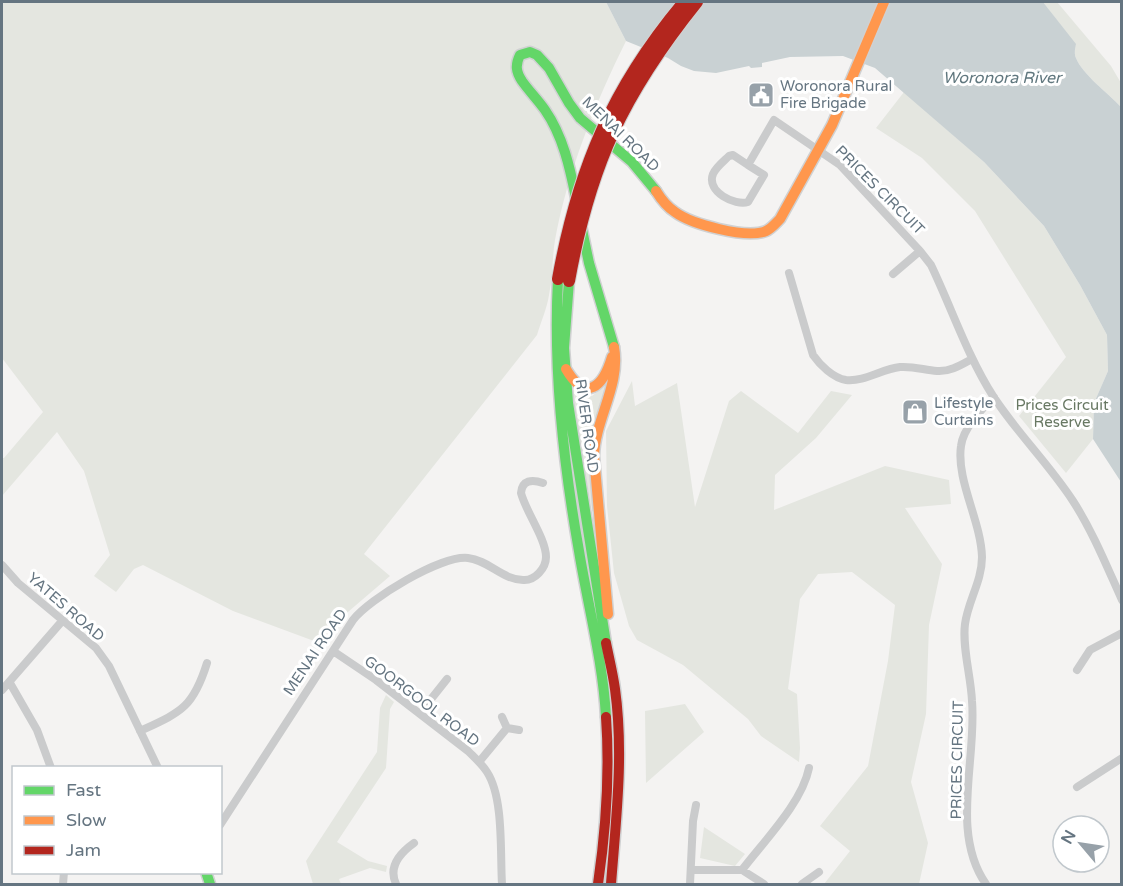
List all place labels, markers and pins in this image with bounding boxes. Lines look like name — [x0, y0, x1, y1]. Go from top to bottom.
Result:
place label: Woronora Rural Fire Brigade — [780, 77, 892, 112]
public building icon: Woronora Rural Fire Brigade — [746, 80, 776, 110]
place label: Lifestyle Curtains — [934, 394, 993, 429]
shop icon: Lifestyle Curtains — [900, 397, 930, 427]

